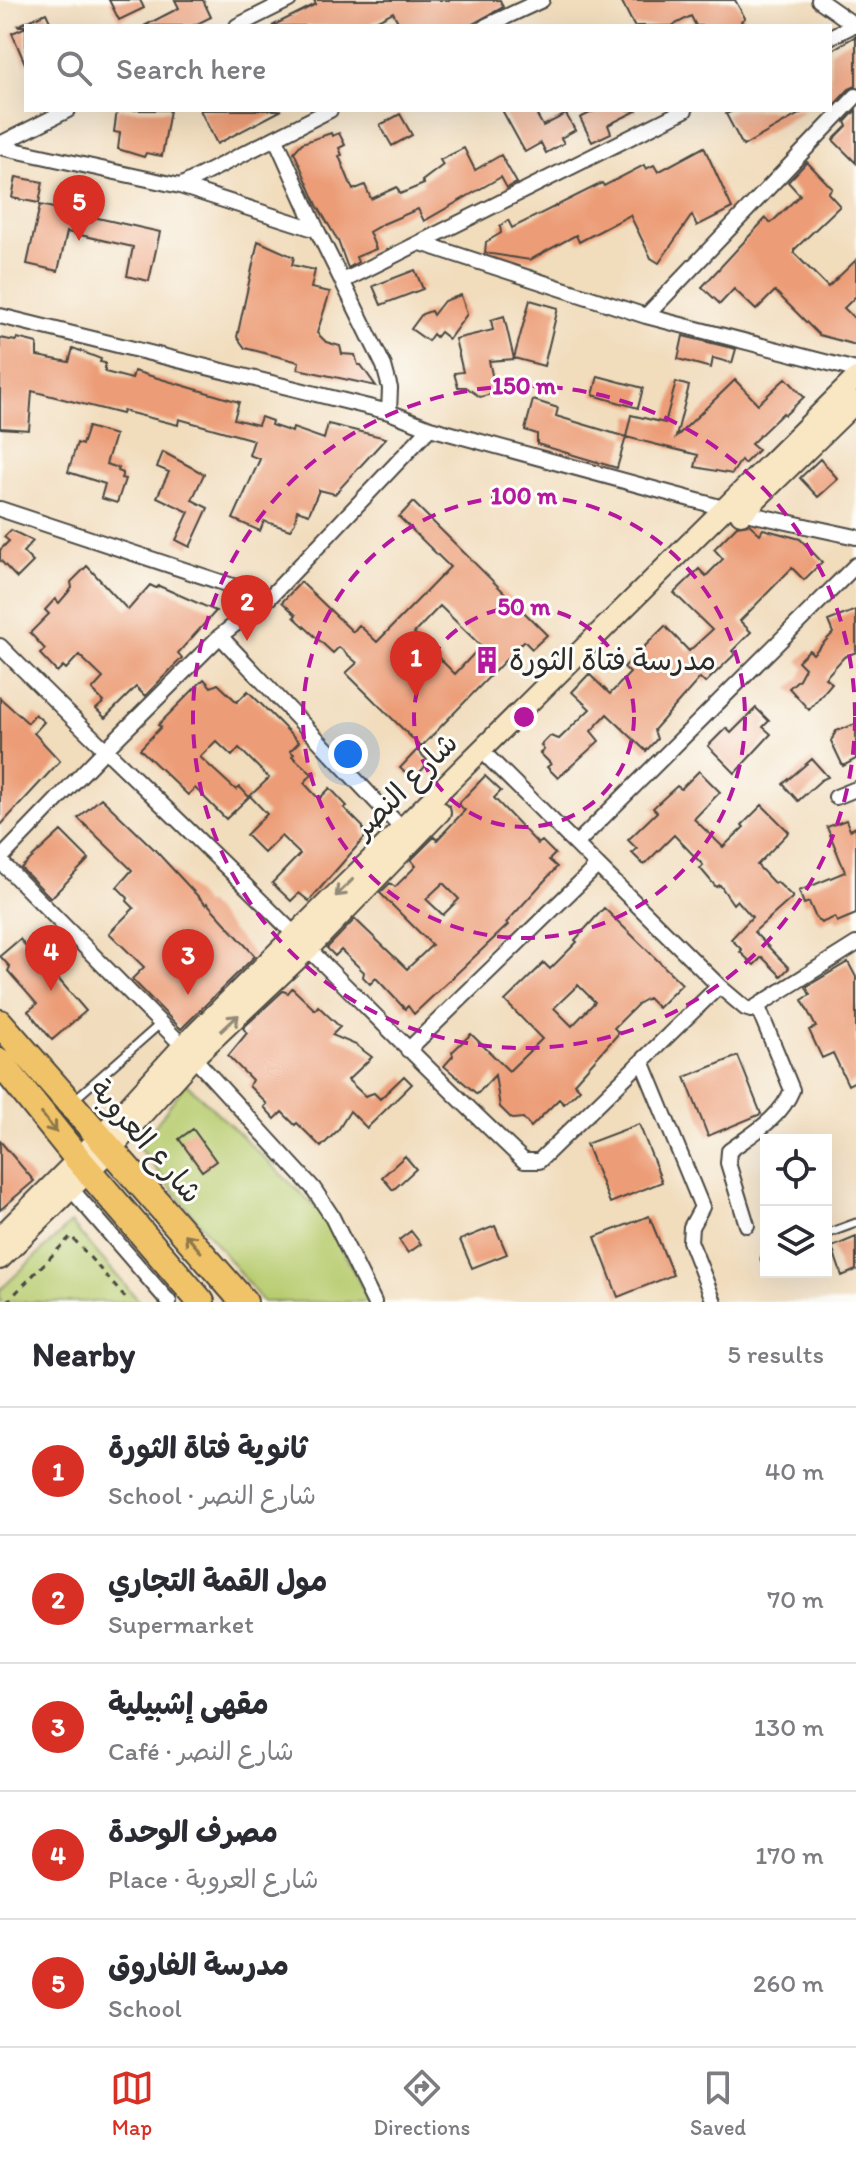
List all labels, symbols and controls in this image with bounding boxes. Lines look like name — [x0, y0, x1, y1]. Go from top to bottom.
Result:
search box — [24, 24, 832, 112]
icon: search — [52, 46, 96, 90]
text: Search here — [116, 50, 266, 87]
pin: 5 — [53, 175, 105, 241]
text: 150 m — [492, 371, 557, 400]
text: 100 m — [491, 481, 558, 510]
pin: 2 — [221, 575, 273, 641]
text: 50 m — [498, 592, 551, 621]
pin: 1 — [390, 631, 442, 697]
place label: مدرسة فتاة الثورة — [509, 641, 716, 679]
building icon: مدرسة فتاة الثورة — [472, 645, 502, 675]
centre of rings — [510, 703, 538, 731]
street label: شارع النصر — [342, 724, 467, 849]
your location — [328, 734, 368, 774]
one-way arrow — [334, 878, 354, 897]
pin: 4 — [25, 925, 77, 991]
pin: 3 — [162, 929, 214, 995]
one-way arrow — [220, 1014, 240, 1033]
street label: شارع العروبة — [80, 1071, 211, 1213]
one-way arrow — [40, 1112, 58, 1133]
map controls — [760, 1134, 832, 1278]
button: locate — [760, 1134, 832, 1206]
button: layers — [760, 1206, 832, 1278]
one-way arrow — [184, 1234, 202, 1254]
text: Nearby — [32, 1334, 135, 1375]
text: 5 results — [727, 1338, 824, 1370]
text: ثانوية فتاة الثورة — [108, 1429, 307, 1466]
text: 1 — [52, 1455, 64, 1487]
text: 40 m — [765, 1455, 824, 1487]
text: School · شارع النصر — [108, 1479, 316, 1511]
text: مول القمة التجاري — [108, 1562, 328, 1599]
text: 2 — [51, 1583, 65, 1615]
text: 70 m — [767, 1583, 824, 1615]
text: Supermarket — [108, 1608, 254, 1640]
text: مقهى إشبيلية — [108, 1685, 269, 1722]
text: 3 — [51, 1711, 65, 1743]
text: 130 m — [754, 1711, 824, 1743]
text: Café · شارع النصر — [108, 1735, 294, 1767]
text: مصرف الوحدة — [108, 1813, 278, 1850]
text: 4 — [50, 1839, 66, 1871]
text: 170 m — [755, 1839, 824, 1871]
text: Place · شارع العروبة — [108, 1863, 319, 1895]
text: مدرسة الفاروق — [108, 1946, 289, 1983]
text: 5 — [51, 1967, 65, 1999]
text: 260 m — [753, 1967, 824, 1999]
text: School — [108, 1992, 182, 2024]
tab: Map — [110, 2066, 154, 2141]
tab: Directions — [374, 2066, 470, 2141]
tab: Saved — [690, 2066, 746, 2141]

